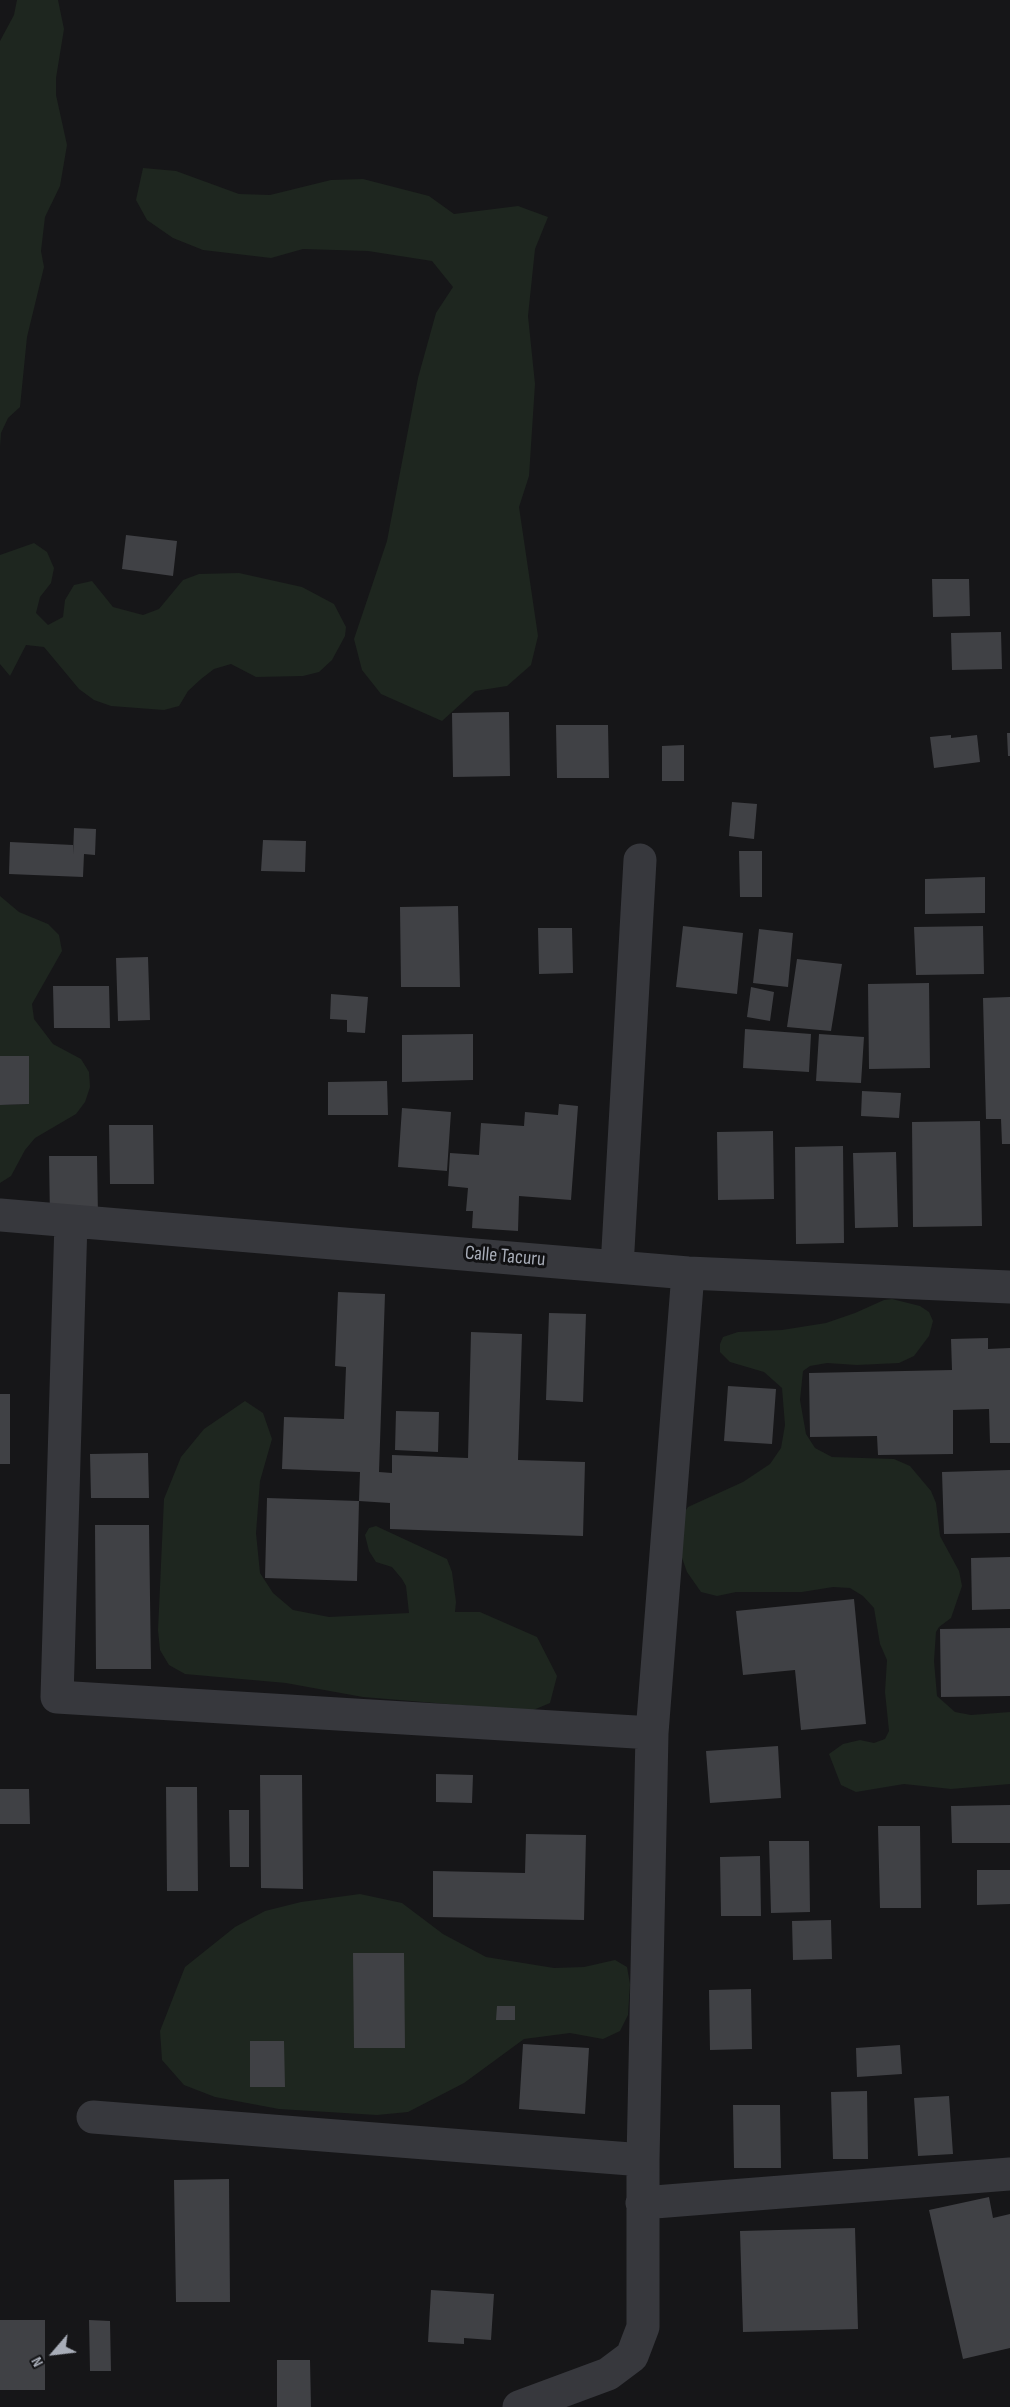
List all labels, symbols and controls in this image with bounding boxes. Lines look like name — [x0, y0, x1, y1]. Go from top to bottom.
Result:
street label: Calle Tacuru — [464, 1242, 546, 1272]
north arrow — [24, 2323, 84, 2383]
text: N — [27, 2353, 48, 2370]

